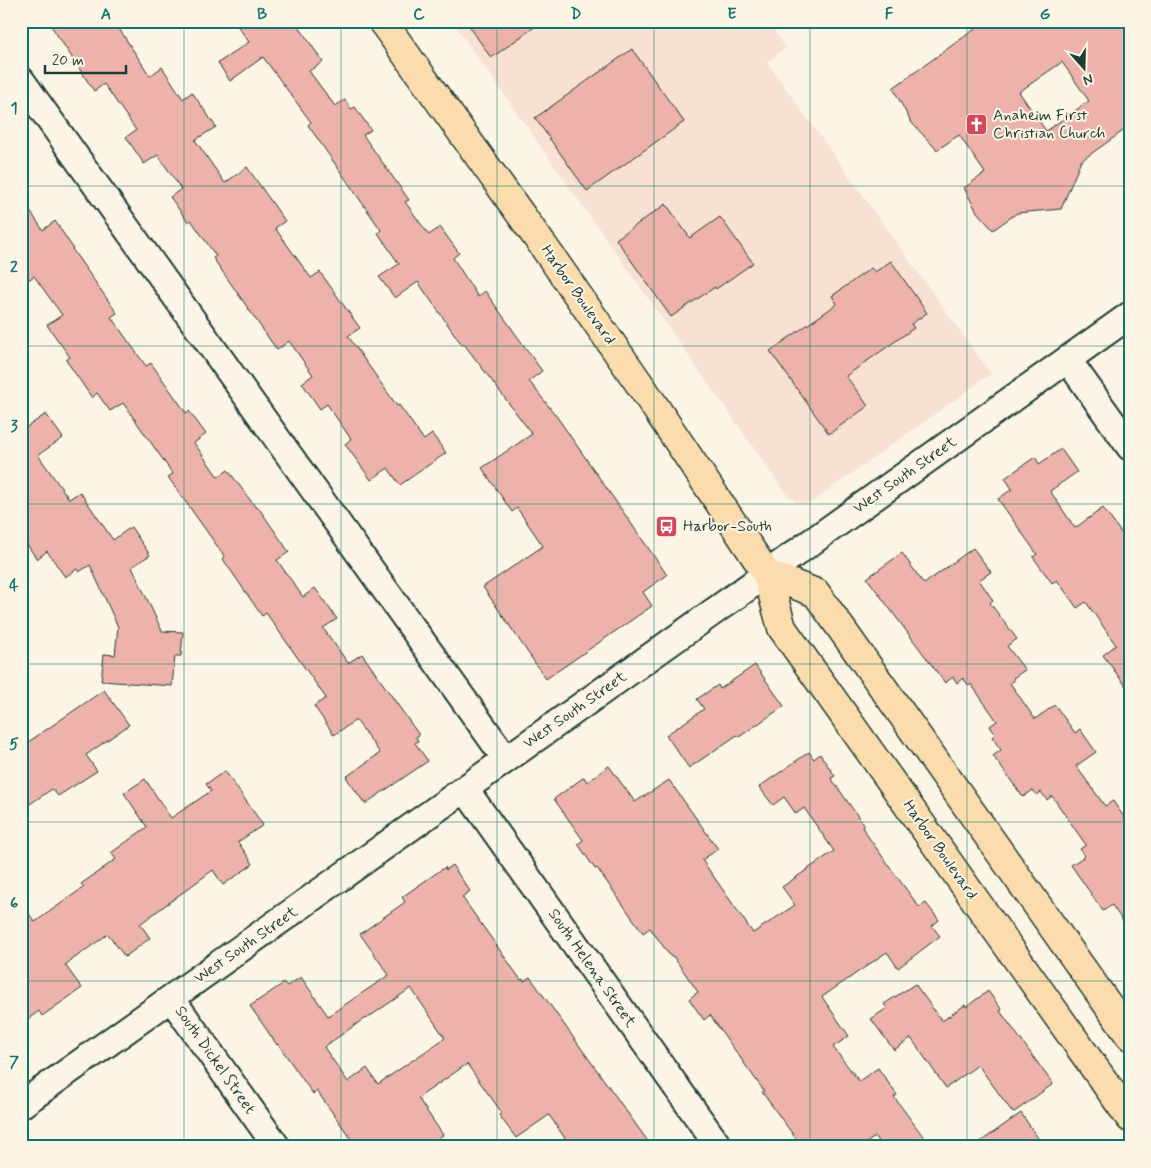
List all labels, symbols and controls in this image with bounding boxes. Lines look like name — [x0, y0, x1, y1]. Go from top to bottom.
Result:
text: A — [101, 4, 111, 25]
text: B — [257, 4, 267, 25]
text: C — [413, 4, 425, 25]
text: D — [570, 4, 582, 25]
text: E — [727, 4, 737, 25]
text: F — [885, 4, 894, 25]
text: G — [1040, 4, 1051, 25]
scale bar — [45, 42, 126, 74]
north arrow — [1058, 42, 1108, 92]
text: 20 m — [52, 51, 84, 71]
text: N — [1081, 69, 1096, 89]
text: 1 — [10, 98, 18, 119]
place label: Anaheim First Christian Church — [993, 105, 1105, 144]
church icon: Anaheim First Christian Church — [965, 112, 989, 136]
street label: Harbor Boulevard — [536, 241, 620, 349]
text: 2 — [10, 257, 18, 278]
text: 3 — [10, 416, 18, 437]
street label: West South Street — [849, 431, 961, 519]
bus stop icon: Harbor-South — [655, 514, 679, 538]
place label: Harbor-South — [683, 516, 772, 537]
text: 4 — [9, 575, 19, 596]
street label: West South Street — [519, 666, 631, 754]
text: 5 — [9, 734, 19, 755]
street label: Harbor Boulevard — [898, 796, 982, 904]
text: 6 — [10, 893, 18, 914]
street label: West South Street — [190, 901, 302, 989]
street label: South Helena Street — [543, 904, 641, 1032]
street label: South Dickel Street — [170, 1002, 260, 1118]
text: 7 — [9, 1052, 19, 1073]

